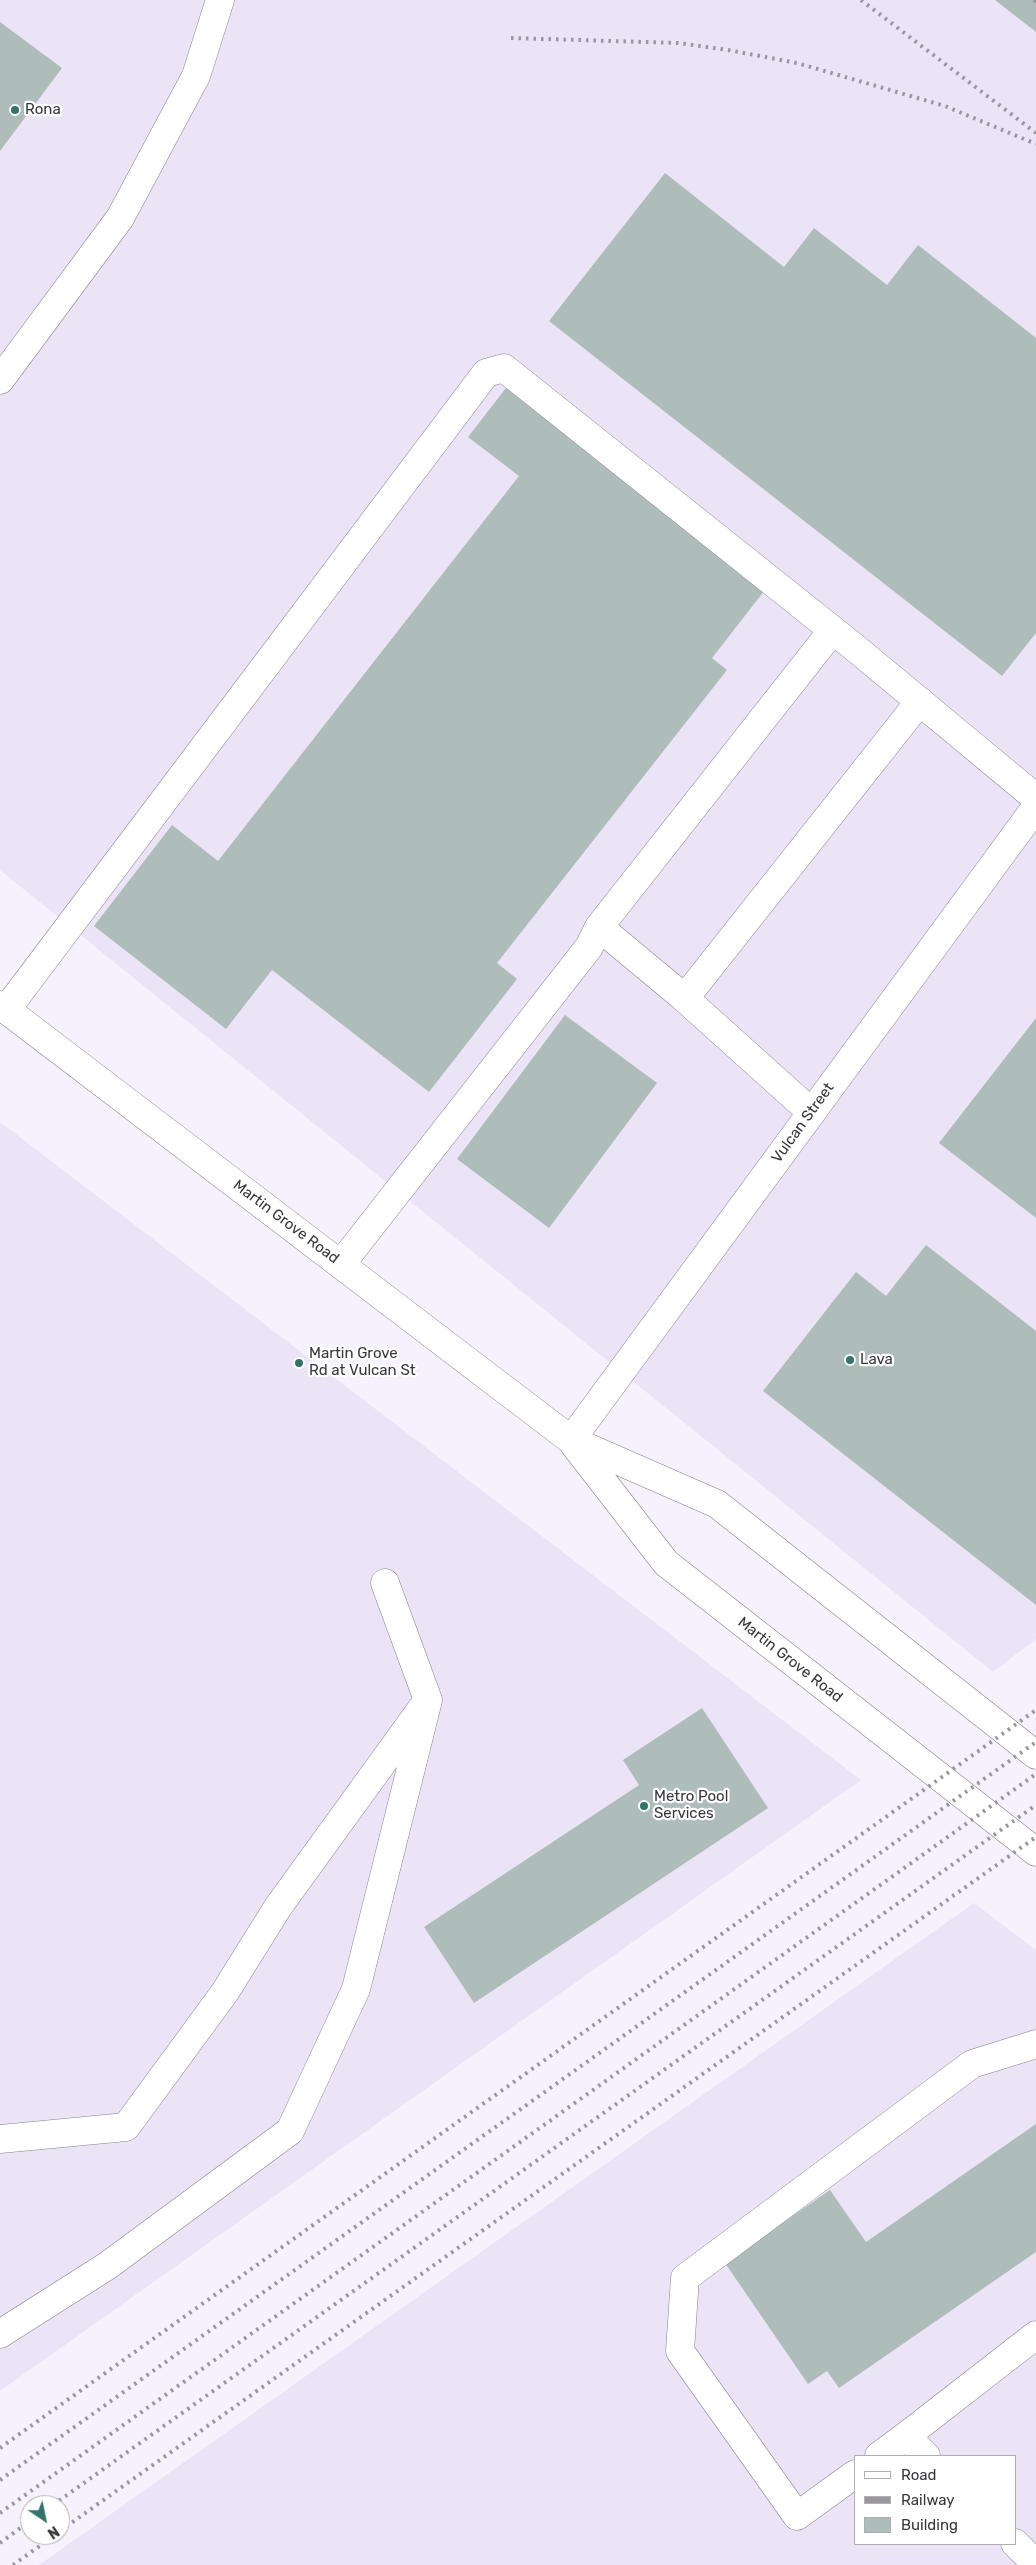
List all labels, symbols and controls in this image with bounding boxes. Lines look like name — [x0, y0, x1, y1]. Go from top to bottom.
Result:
place label: Rona — [25, 101, 61, 119]
marker: Rona — [9, 104, 21, 116]
street label: Vulcan Street — [768, 1079, 838, 1167]
street label: Martin Grove Road — [230, 1176, 342, 1268]
place label: Martin Grove Rd at Vulcan St — [309, 1345, 416, 1380]
place label: Lava — [860, 1351, 893, 1369]
marker: Lava — [844, 1354, 856, 1366]
marker: Martin Grove Rd at Vulcan St — [293, 1357, 305, 1369]
street label: Martin Grove Road — [734, 1614, 846, 1706]
place label: Metro Pool Services — [654, 1788, 728, 1823]
marker: Metro Pool Services — [638, 1800, 650, 1812]
legend — [854, 2455, 1016, 2545]
text: Road — [901, 2466, 937, 2484]
text: Railway — [901, 2491, 955, 2509]
north arrow — [20, 2495, 70, 2545]
text: Building — [901, 2516, 958, 2534]
text: N — [44, 2522, 62, 2542]

